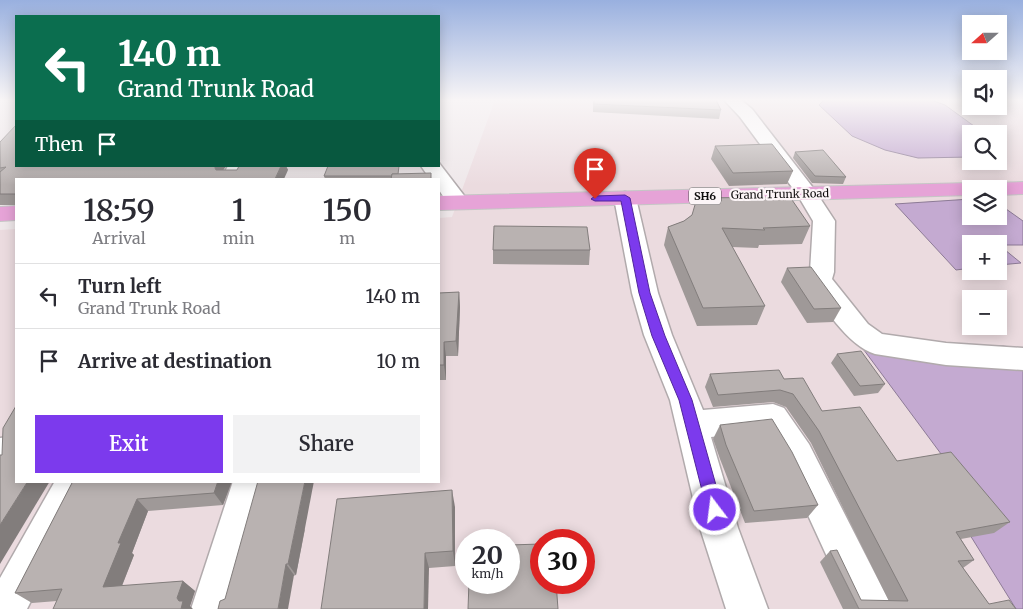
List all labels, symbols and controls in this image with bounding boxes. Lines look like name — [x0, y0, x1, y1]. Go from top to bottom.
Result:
north arrow — [962, 15, 1008, 60]
map controls — [962, 15, 1007, 335]
text: 140 m — [118, 32, 221, 76]
icon: left — [35, 35, 100, 100]
button: sound — [962, 70, 1007, 115]
text: Grand Trunk Road — [118, 75, 314, 103]
button: search — [962, 125, 1007, 170]
icon: arrive — [93, 130, 121, 158]
text: Then — [35, 132, 83, 156]
pin — [574, 148, 616, 199]
icon: arrive — [581, 155, 609, 183]
button: layers — [962, 180, 1007, 225]
street label: Grand Trunk Road — [731, 186, 829, 202]
road number: SH6 — [689, 188, 721, 205]
text: 18:59 — [83, 191, 155, 229]
text: 1 — [232, 191, 246, 229]
text: 150 — [323, 191, 372, 229]
text: Arrival — [92, 228, 146, 248]
text: min — [223, 228, 255, 248]
text: m — [339, 228, 355, 248]
button: + — [962, 235, 1007, 280]
text: Turn left — [78, 274, 162, 298]
icon: left — [35, 282, 63, 310]
text: 140 m — [365, 284, 420, 308]
button: − — [962, 290, 1007, 335]
text: Grand Trunk Road — [78, 298, 221, 318]
icon: arrive — [35, 347, 63, 375]
text: Arrive at destination — [78, 349, 272, 373]
text: 10 m — [377, 349, 420, 373]
button: Exit — [35, 415, 223, 473]
button: Share — [233, 415, 420, 473]
position arrow — [688, 483, 740, 535]
speed limit sign: 30 — [530, 529, 595, 594]
text: 20 — [472, 539, 503, 571]
text: km/h — [472, 566, 503, 581]

